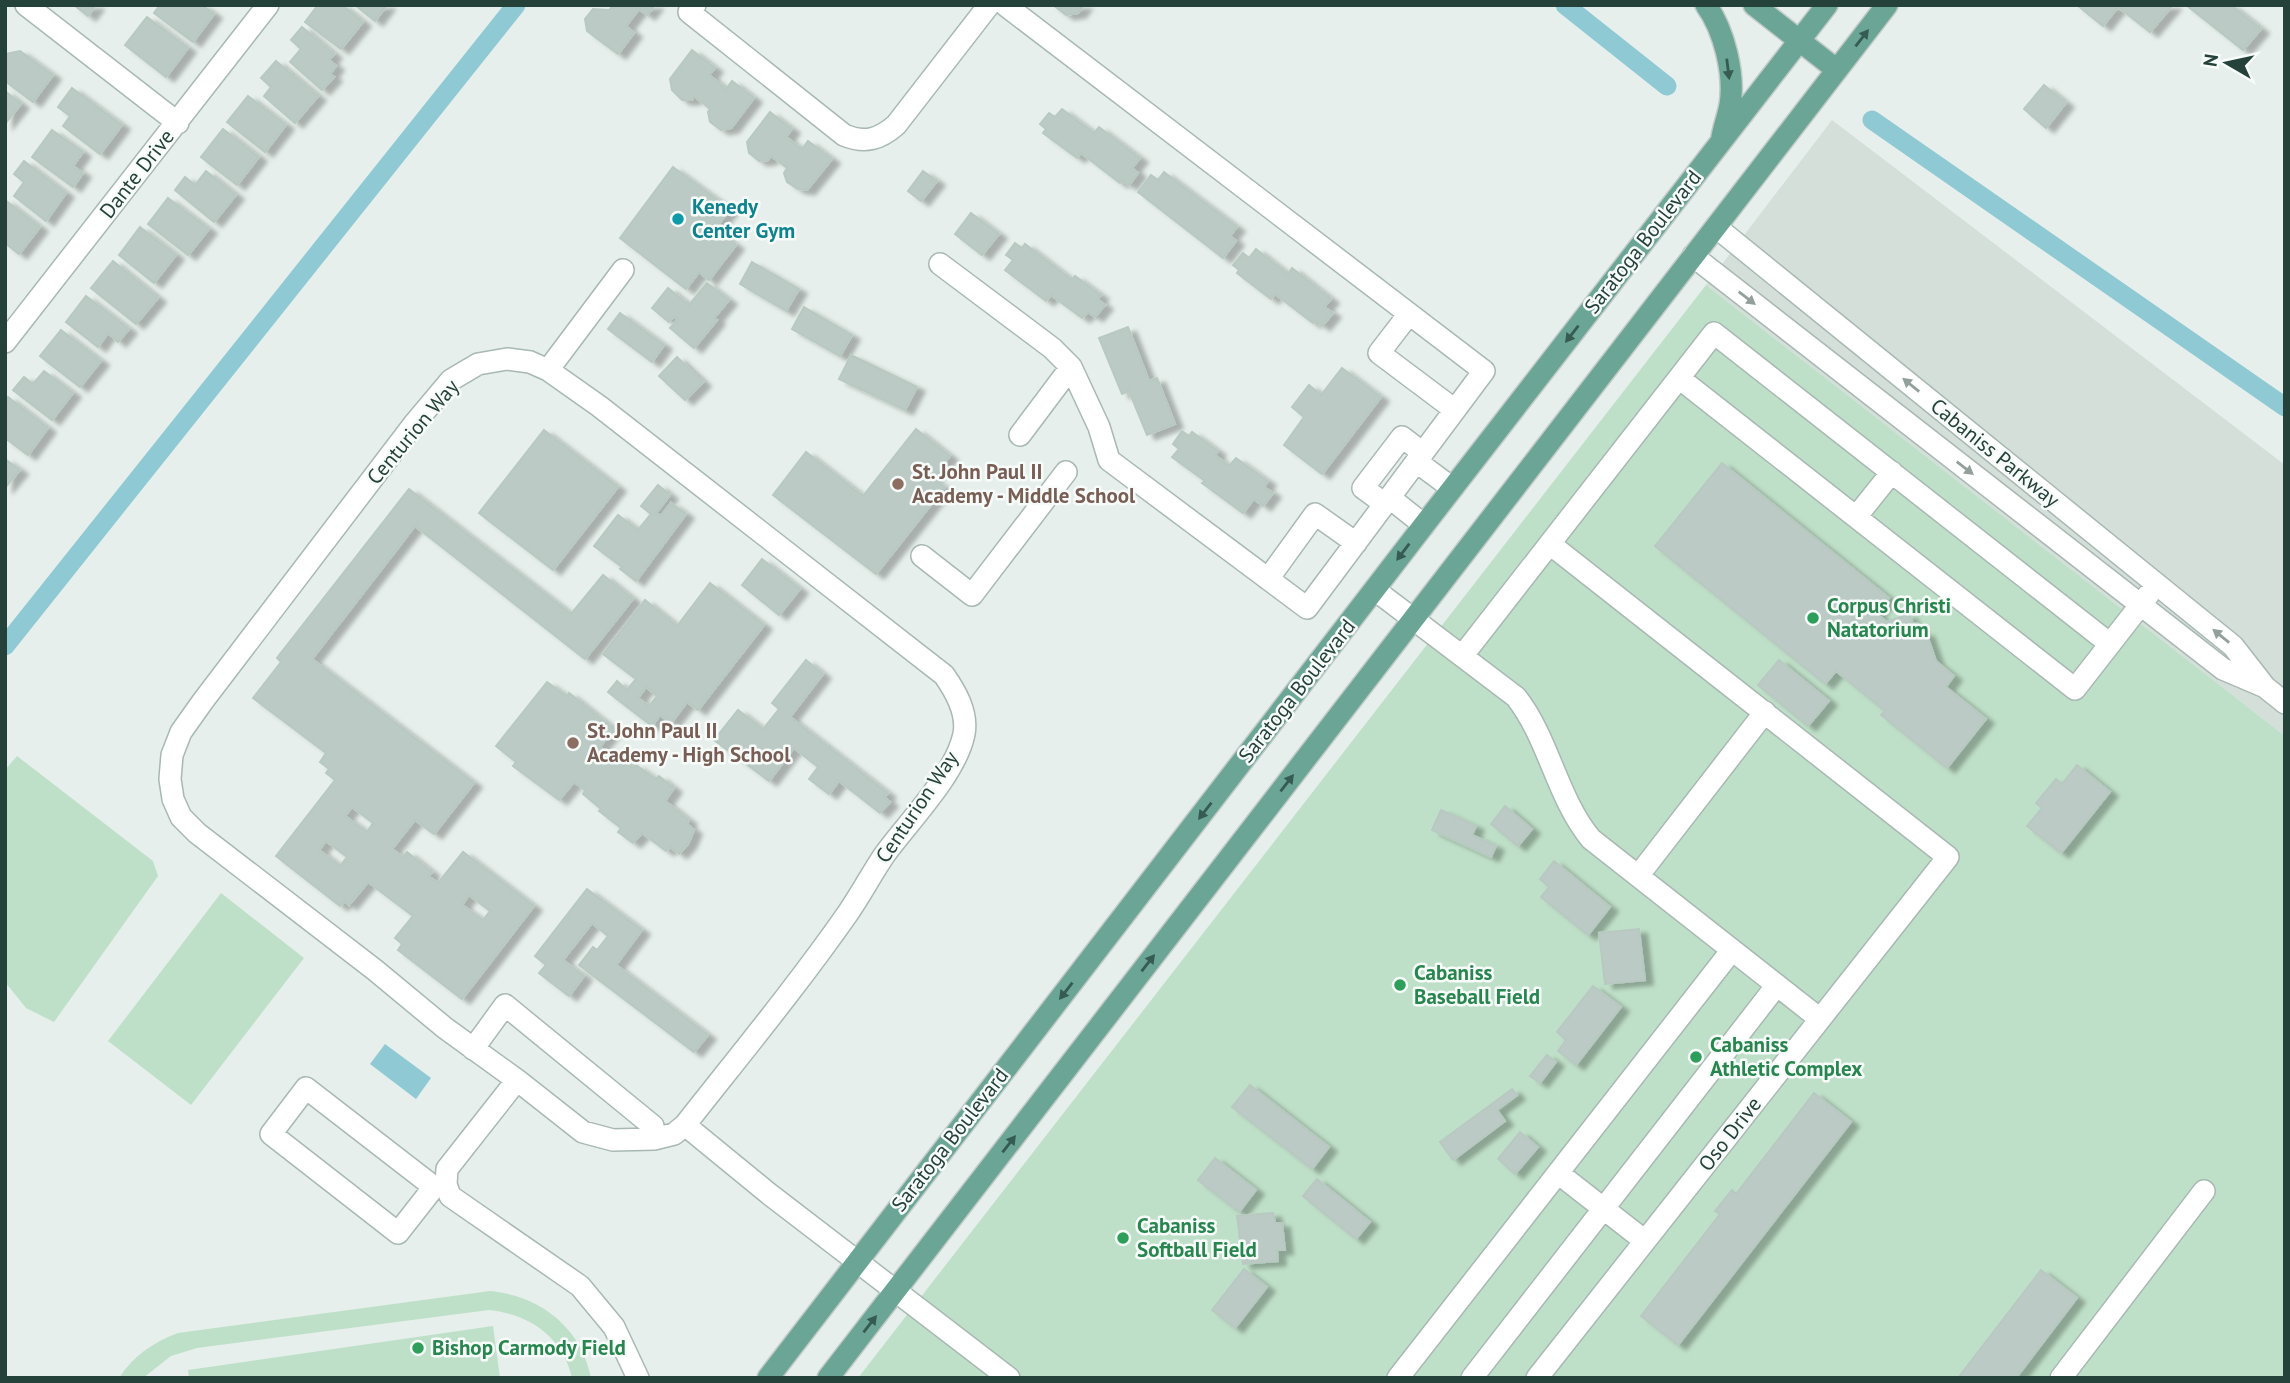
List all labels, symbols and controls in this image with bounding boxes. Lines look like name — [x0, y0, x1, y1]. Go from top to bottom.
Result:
north arrow — [2192, 28, 2262, 98]
one-way arrow — [1855, 29, 1869, 47]
text: N — [2197, 52, 2223, 68]
one-way arrow — [1722, 58, 1733, 80]
street label: Dante Drive — [93, 124, 180, 224]
street label: Saratoga Boulevard — [1578, 165, 1707, 319]
place label: Kenedy Center Gym — [692, 193, 795, 244]
marker: Kenedy Center Gym — [670, 211, 686, 227]
one-way arrow — [1738, 290, 1756, 304]
one-way arrow — [1565, 324, 1580, 342]
street label: Centurion Way — [361, 373, 465, 490]
one-way arrow — [1902, 378, 1919, 393]
street label: Cabaniss Parkway — [1925, 392, 2066, 513]
place label: St. John Paul II Academy - Middle School — [912, 458, 1136, 509]
one-way arrow — [1956, 460, 1974, 474]
marker: St. John Paul II Academy - Middle School — [890, 476, 906, 492]
one-way arrow — [1396, 543, 1410, 562]
place label: Corpus Christi Natatorium — [1827, 592, 1951, 643]
marker: Corpus Christi Natatorium — [1805, 610, 1821, 626]
street label: Saratoga Boulevard — [1232, 614, 1361, 768]
one-way arrow — [2212, 629, 2229, 644]
place label: St. John Paul II Academy - High School — [587, 717, 791, 768]
marker: St. John Paul II Academy - High School — [565, 735, 581, 751]
street label: Centurion Way — [869, 745, 964, 868]
one-way arrow — [1279, 775, 1294, 793]
one-way arrow — [1197, 801, 1212, 819]
one-way arrow — [1140, 955, 1155, 973]
place label: Cabaniss Baseball Field — [1414, 959, 1540, 1010]
marker: Cabaniss Baseball Field — [1392, 977, 1408, 993]
one-way arrow — [1058, 981, 1073, 999]
place label: Cabaniss Athletic Complex — [1710, 1031, 1862, 1082]
marker: Cabaniss Athletic Complex — [1688, 1049, 1704, 1065]
street label: Saratoga Boulevard — [885, 1063, 1014, 1217]
street label: Oso Drive — [1692, 1091, 1767, 1176]
one-way arrow — [1002, 1134, 1016, 1153]
place label: Cabaniss Softball Field — [1137, 1212, 1257, 1263]
marker: Cabaniss Softball Field — [1115, 1230, 1131, 1246]
one-way arrow — [863, 1315, 878, 1333]
place label: Bishop Carmody Field — [432, 1334, 626, 1361]
marker: Bishop Carmody Field — [410, 1340, 426, 1356]

